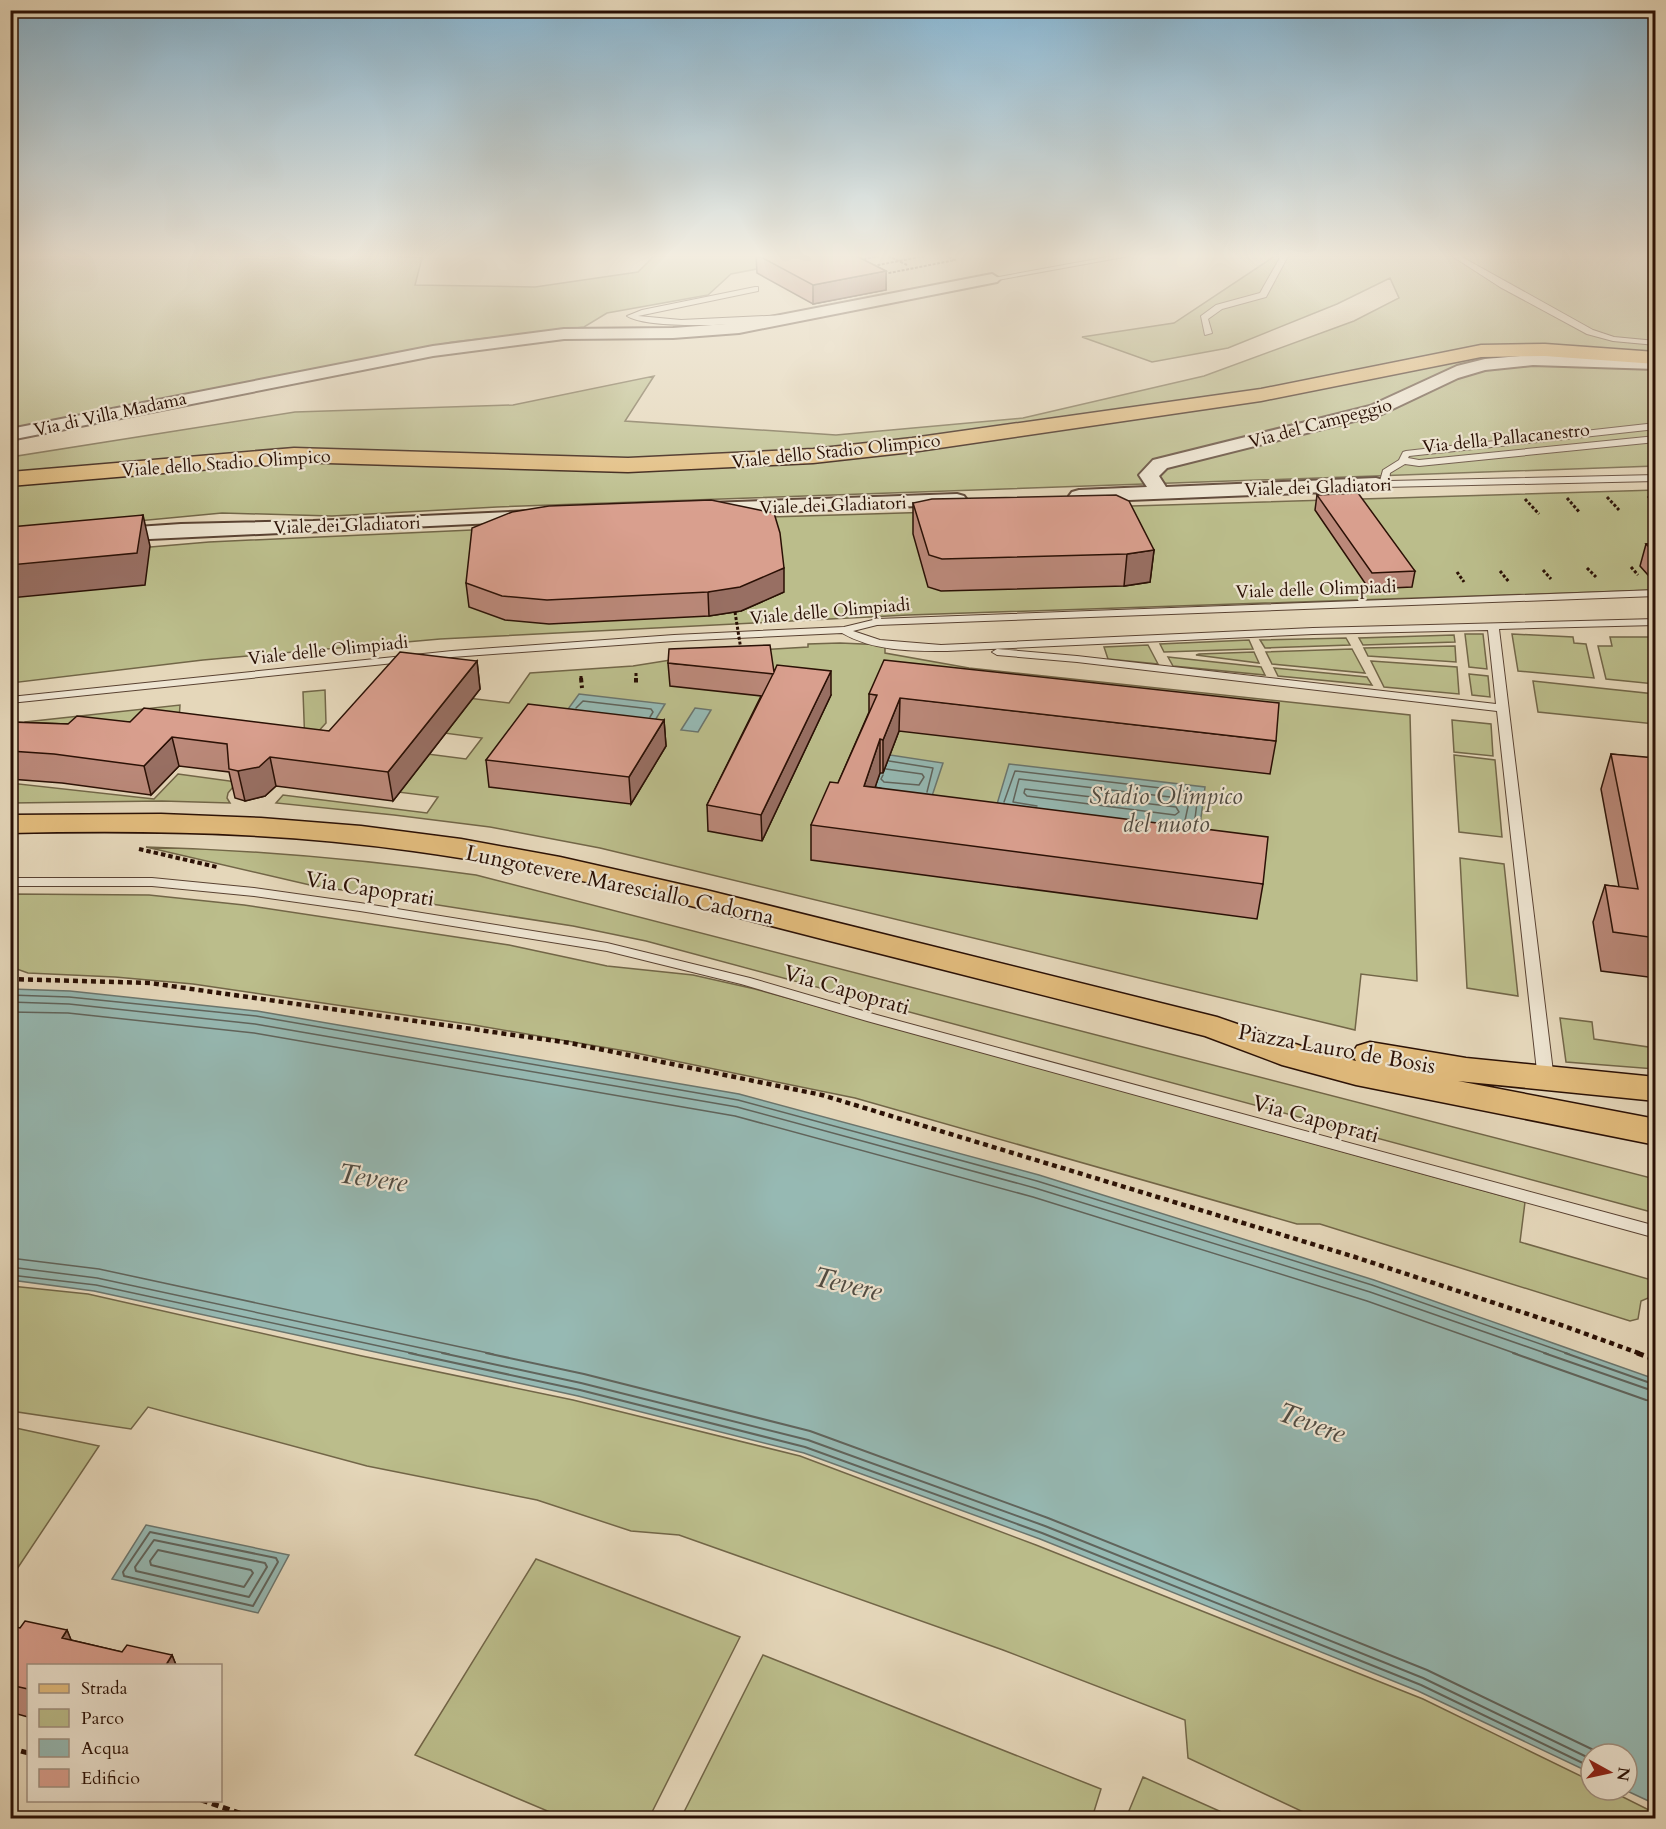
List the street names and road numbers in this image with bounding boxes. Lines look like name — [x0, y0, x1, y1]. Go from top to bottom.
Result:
street label: Via di Villa Madama — [31, 386, 189, 443]
street label: Via del Campeggio — [1246, 392, 1395, 455]
street label: Via della Pallacanestro — [1421, 417, 1591, 460]
street label: Viale dello Stadio Olimpico — [730, 428, 942, 475]
street label: Viale dello Stadio Olimpico — [121, 444, 332, 483]
street label: Viale dei Gladiatori — [1244, 472, 1392, 503]
street label: Viale dei Gladiatori — [759, 490, 907, 521]
street label: Viale dei Gladiatori — [273, 510, 421, 541]
street label: Viale delle Olimpiadi — [1235, 574, 1397, 605]
street label: Viale delle Olimpiadi — [749, 592, 911, 631]
street label: Viale delle Olimpiadi — [247, 630, 409, 671]
street label: Lungotevere Maresciallo Cadorna — [463, 838, 777, 932]
street label: Via Capoprati — [303, 864, 436, 914]
street label: Via Capoprati — [780, 958, 913, 1022]
street label: Piazza Lauro de Bosis — [1236, 1017, 1438, 1081]
street label: Via Capoprati — [1249, 1088, 1382, 1150]

